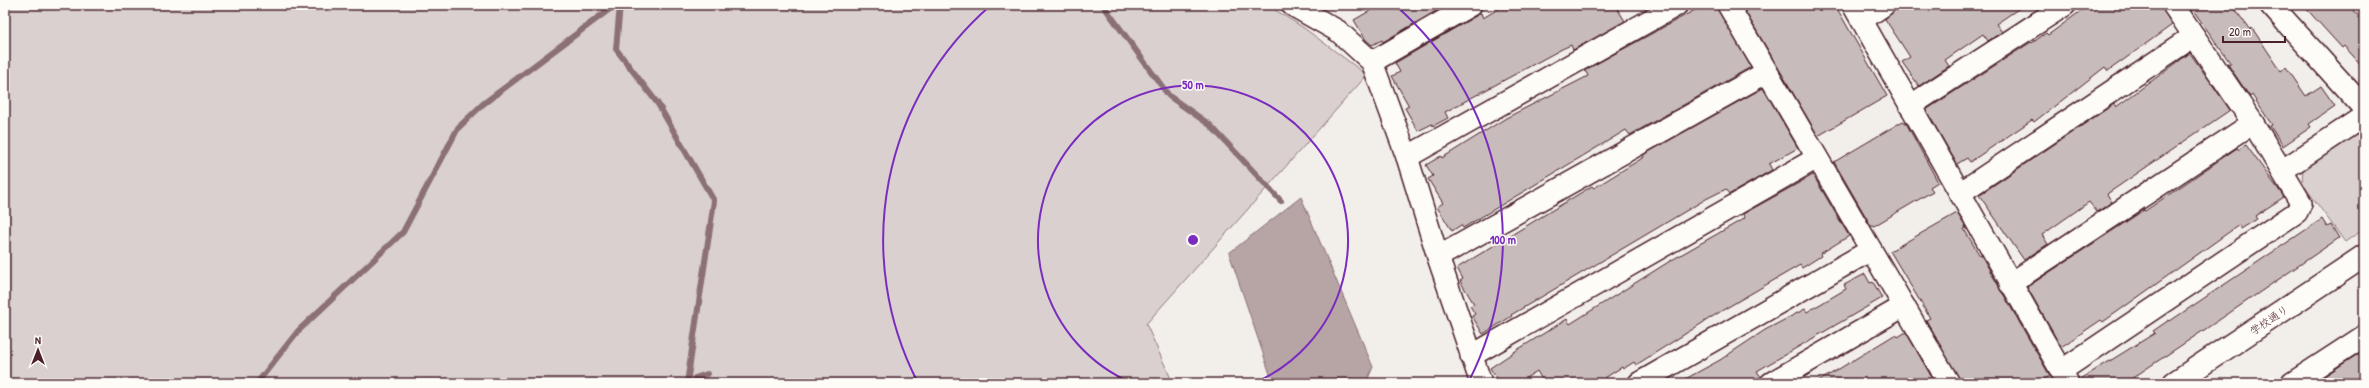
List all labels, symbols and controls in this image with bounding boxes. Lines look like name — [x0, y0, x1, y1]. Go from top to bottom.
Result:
scale bar — [2223, 18, 2285, 44]
text: 20 m — [2229, 23, 2251, 40]
text: 50 m — [1182, 76, 1204, 93]
text: 100 m — [1490, 231, 1516, 248]
centre of rings — [1186, 233, 1200, 247]
street label: 学校通り — [2247, 302, 2291, 338]
north arrow — [18, 330, 58, 370]
text: N — [35, 333, 41, 347]

